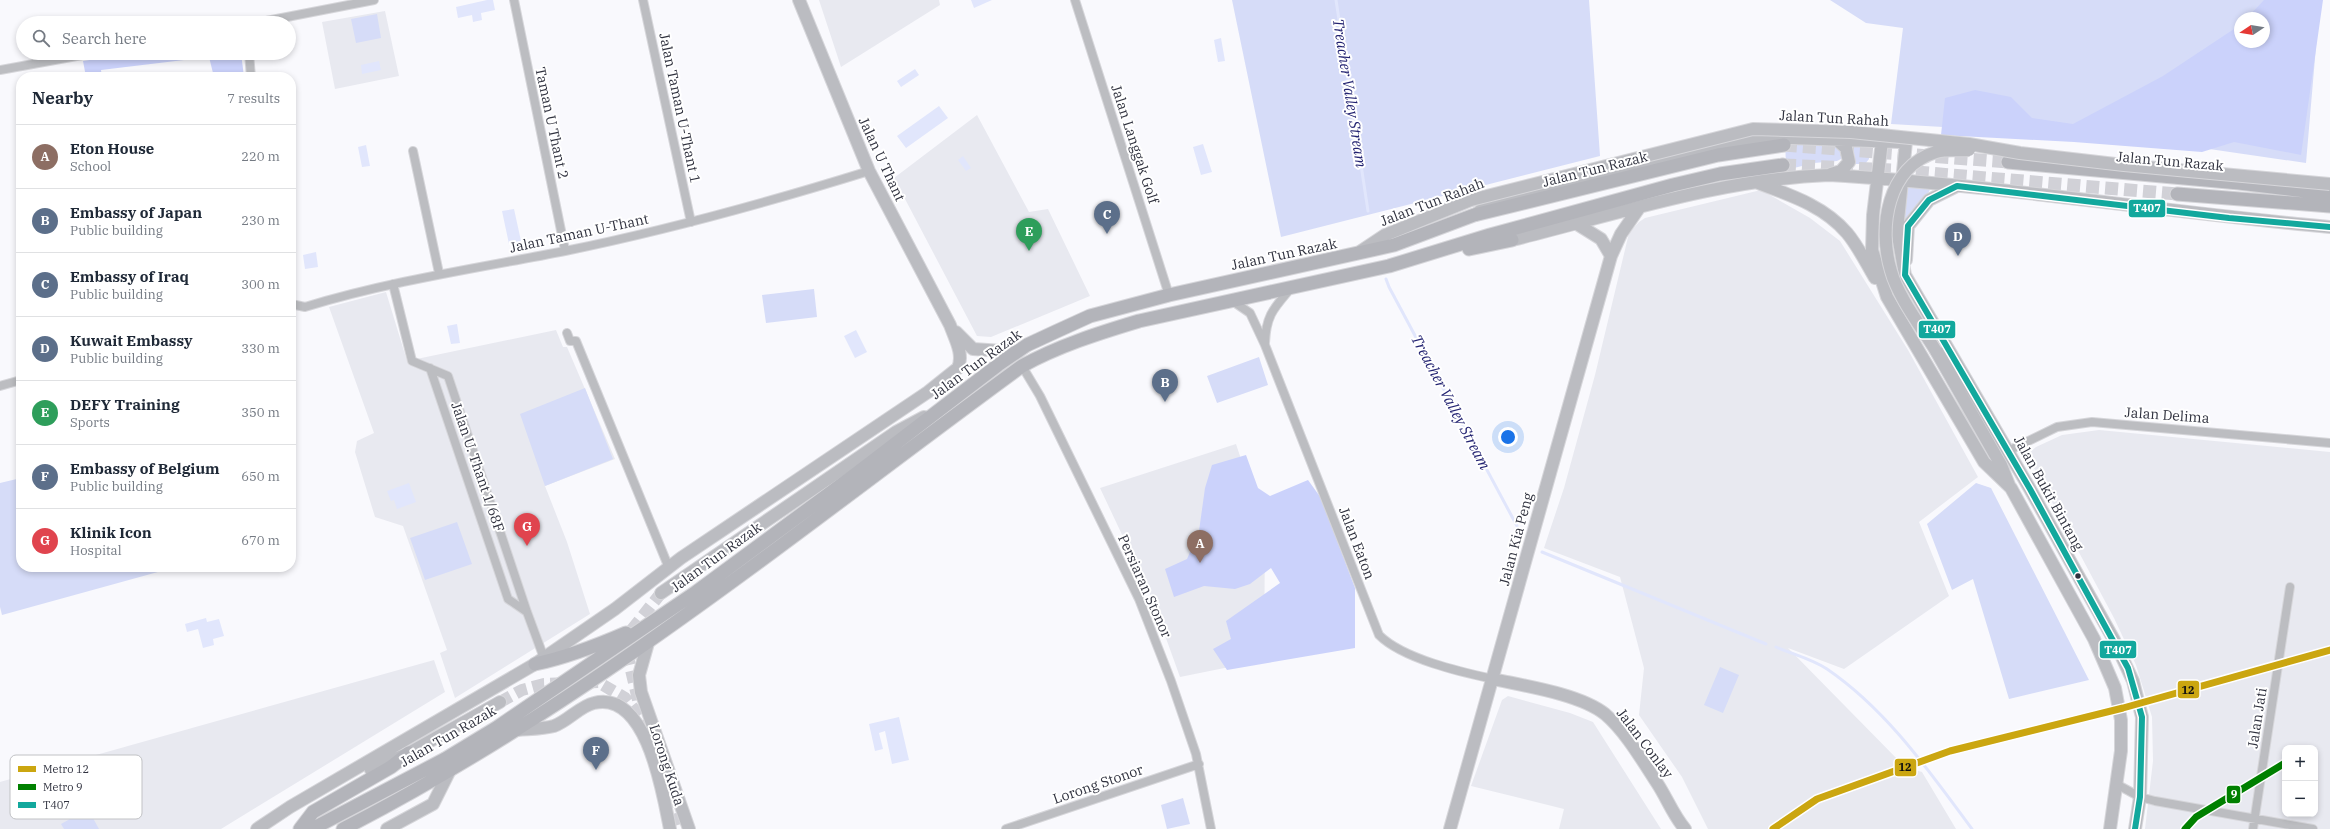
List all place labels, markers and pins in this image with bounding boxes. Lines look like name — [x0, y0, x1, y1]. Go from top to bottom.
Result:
pin: C — [1094, 201, 1120, 234]
pin: E — [1016, 218, 1042, 251]
pin: D — [1945, 223, 1971, 256]
pin: B — [1152, 369, 1178, 402]
pin: G — [514, 513, 540, 546]
pin: A — [1187, 530, 1213, 563]
unlabelled marker — [2073, 571, 2083, 581]
pin: F — [583, 737, 609, 770]

